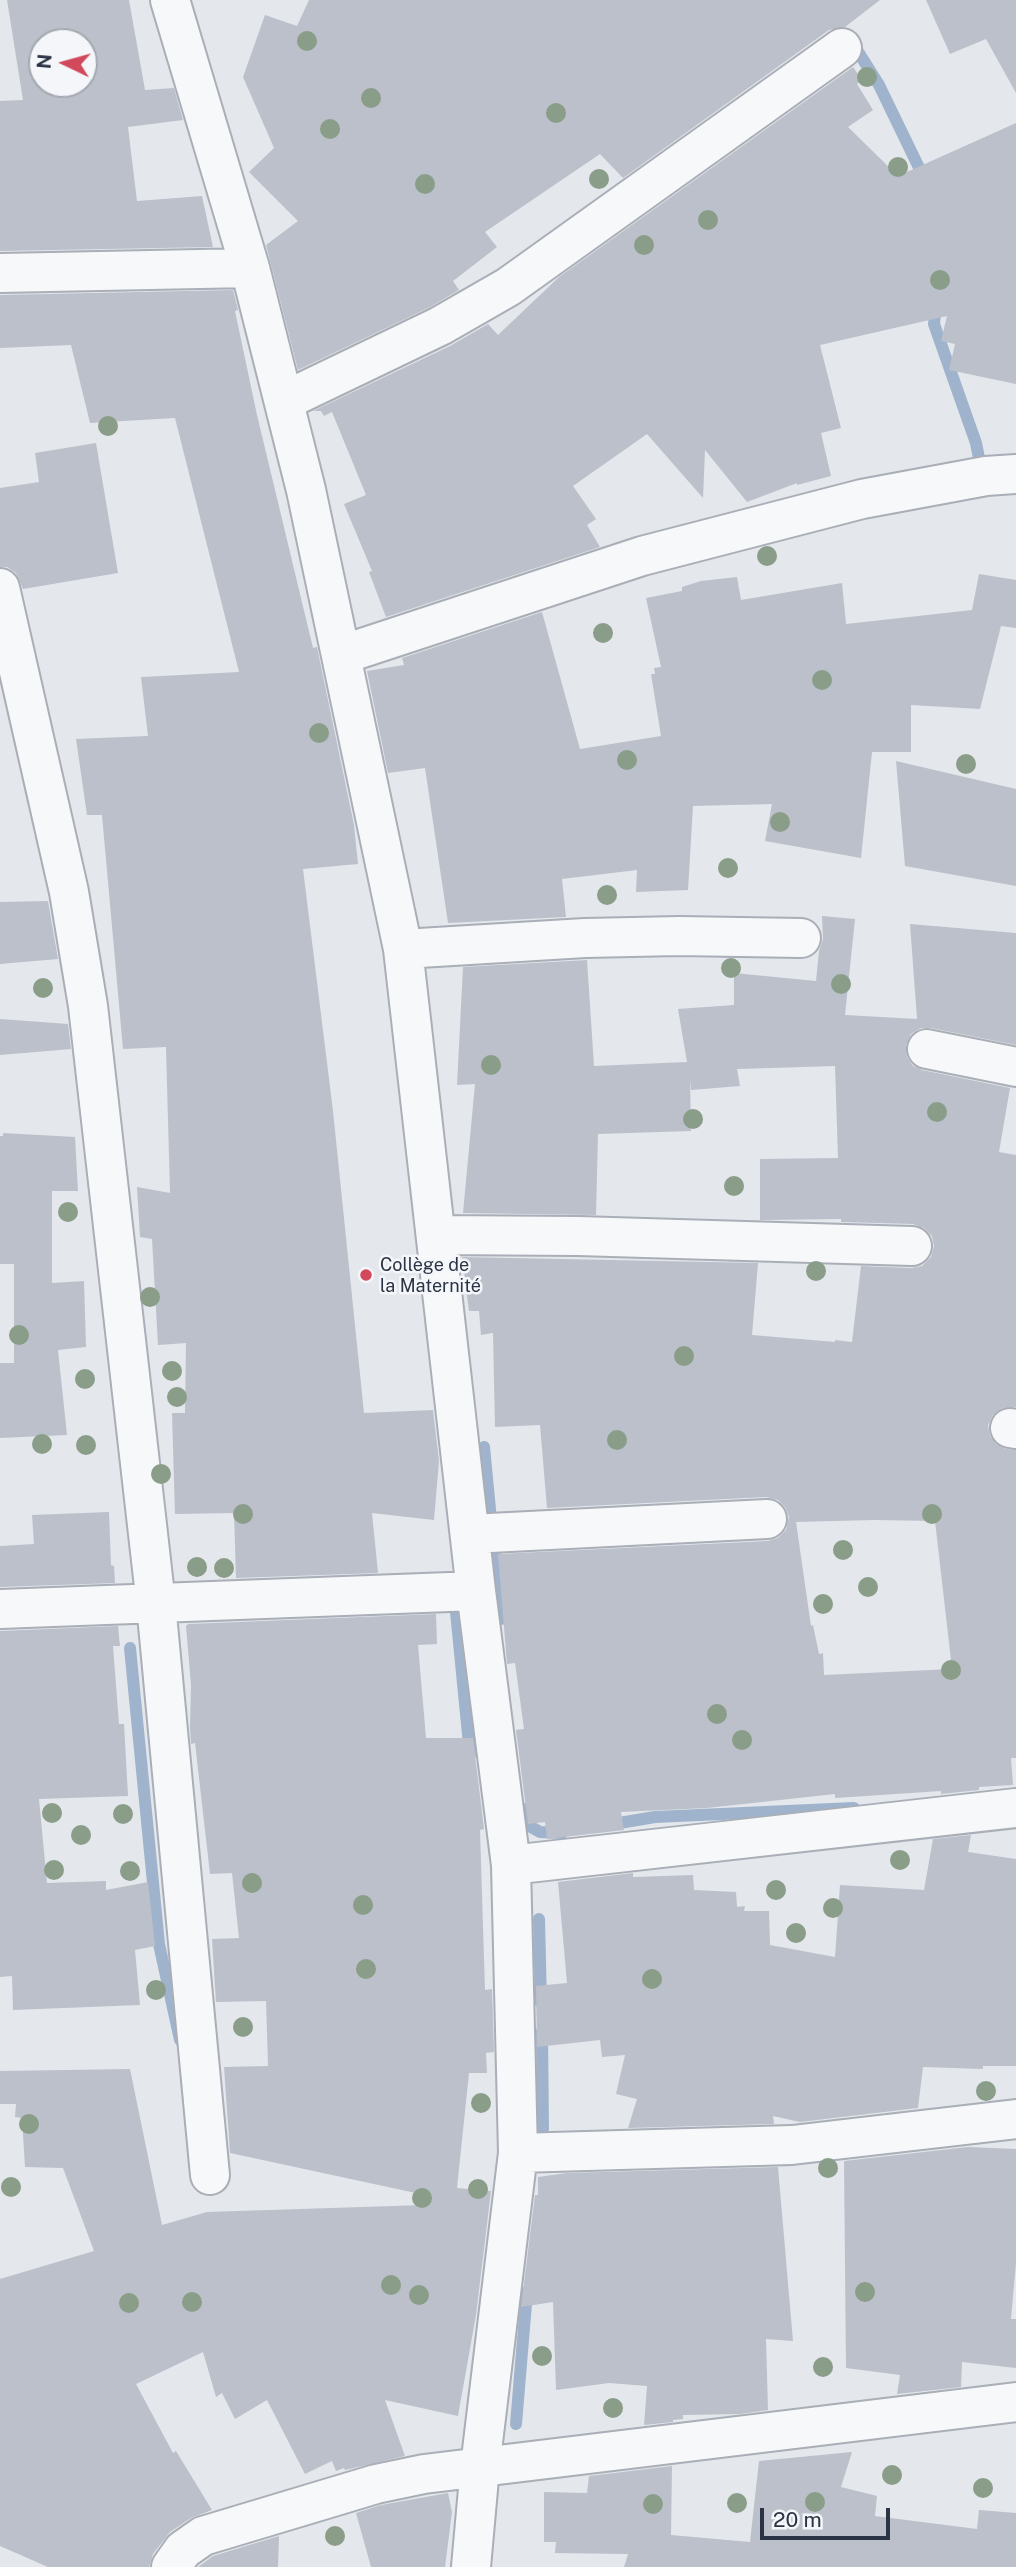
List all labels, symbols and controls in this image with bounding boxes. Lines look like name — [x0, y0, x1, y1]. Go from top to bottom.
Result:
north arrow — [28, 28, 98, 98]
text: N — [32, 53, 56, 70]
place label: Collège de la Maternité — [380, 1254, 481, 1296]
marker: Collège de la Maternité — [358, 1267, 374, 1283]
scale bar — [764, 2494, 894, 2538]
text: 20 m — [773, 2507, 822, 2532]

